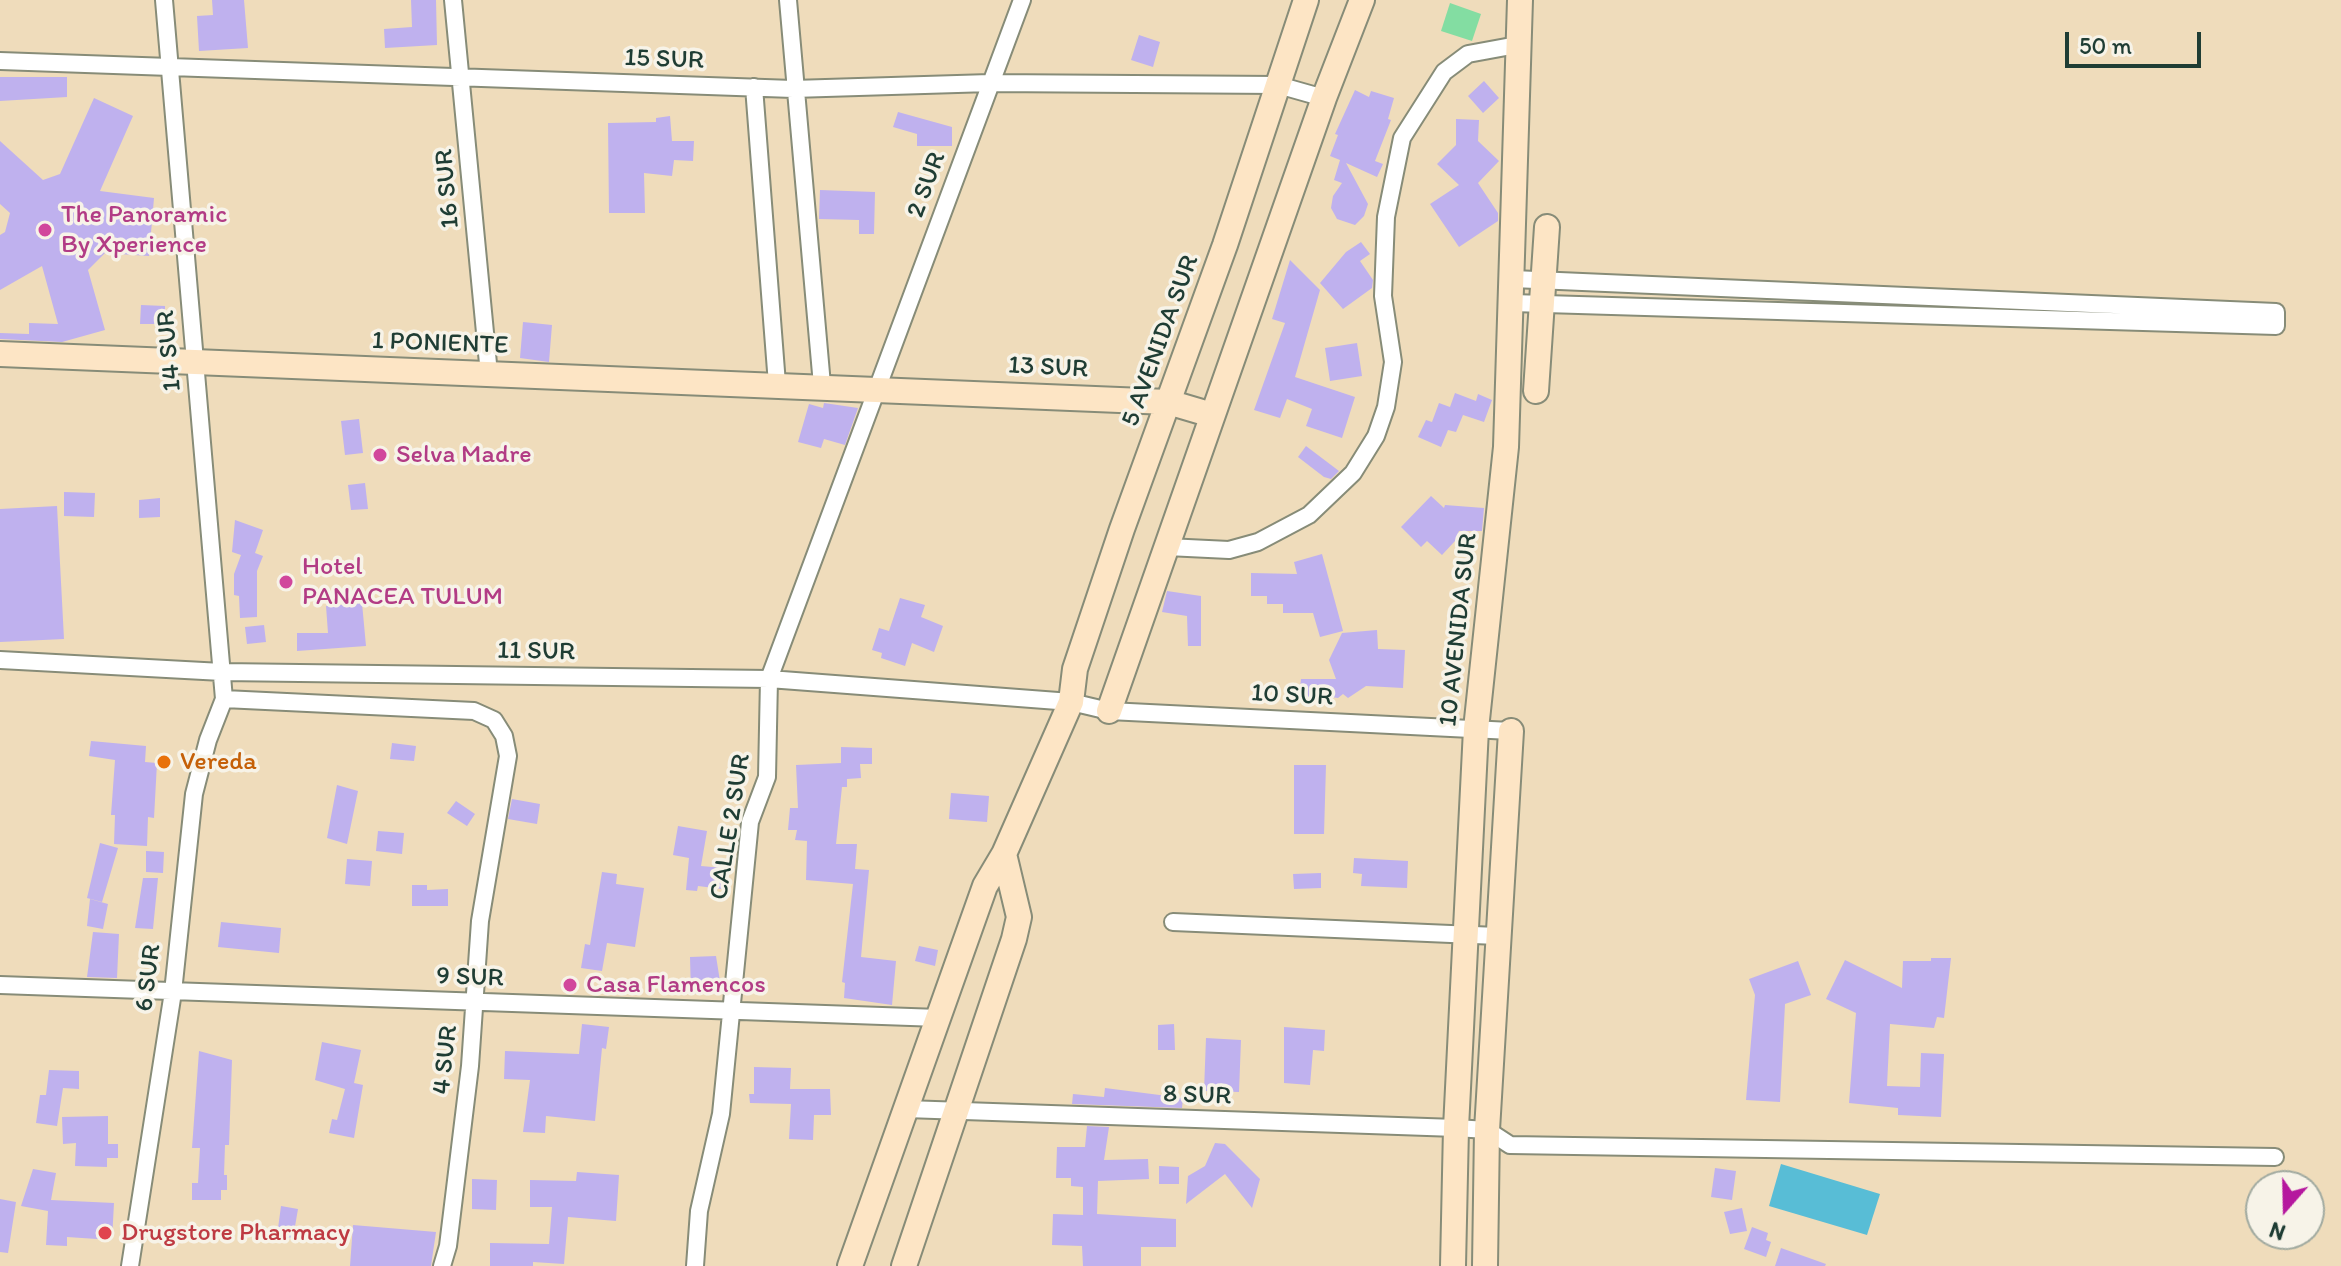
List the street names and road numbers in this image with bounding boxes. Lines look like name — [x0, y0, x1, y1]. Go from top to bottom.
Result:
street label: 15 SUR — [624, 43, 704, 77]
street label: 16 SUR — [429, 148, 467, 230]
street label: 2 SUR — [901, 148, 953, 222]
street label: 5 AVENIDA SUR — [1116, 251, 1206, 431]
street label: 14 SUR — [151, 309, 189, 393]
street label: 1 PONIENTE — [371, 326, 509, 362]
street label: 13 SUR — [1007, 350, 1089, 386]
street label: 10 AVENIDA SUR — [1433, 532, 1485, 728]
street label: 11 SUR — [497, 636, 575, 668]
street label: 10 SUR — [1250, 678, 1334, 714]
street label: CALLE 2 SUR — [704, 752, 758, 902]
street label: 6 SUR — [129, 943, 169, 1013]
street label: 9 SUR — [436, 961, 504, 995]
street label: 4 SUR — [427, 1024, 465, 1096]
street label: 8 SUR — [1162, 1079, 1232, 1113]

